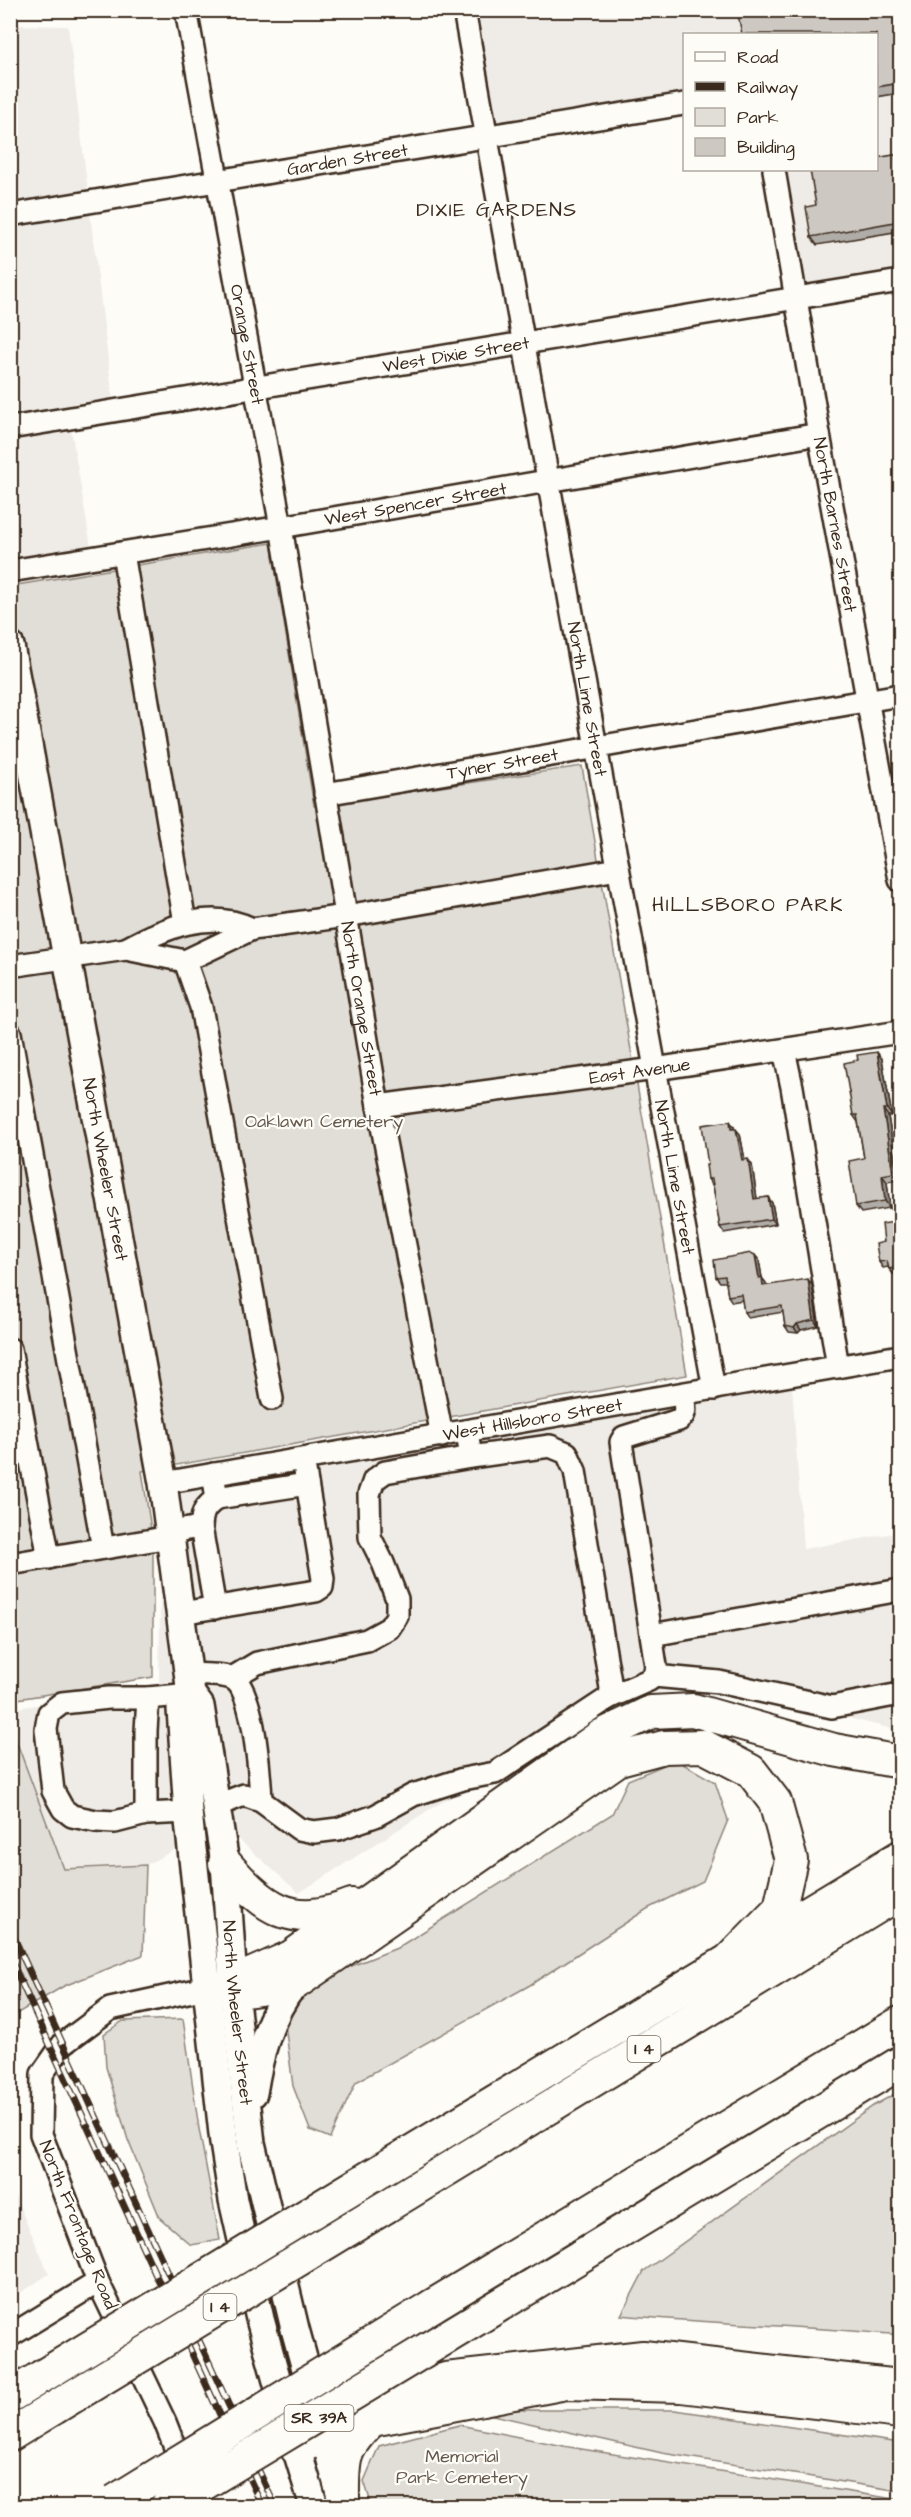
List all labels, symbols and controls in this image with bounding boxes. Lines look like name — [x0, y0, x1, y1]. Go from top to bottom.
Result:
legend — [683, 33, 878, 171]
text: Road — [737, 45, 778, 70]
text: Railway — [737, 75, 798, 101]
text: Park — [737, 105, 779, 130]
text: Building — [737, 135, 795, 161]
street label: Garden Street — [285, 137, 411, 182]
district label: DIXIE GARDENS — [416, 196, 578, 224]
street label: Orange Street — [224, 282, 271, 407]
street label: West Dixie Street — [381, 330, 532, 379]
street label: North Barnes Street — [807, 435, 864, 615]
street label: West Spencer Street — [322, 476, 509, 532]
street label: North Lime Street — [561, 620, 614, 779]
street label: Tyner Street — [445, 741, 561, 785]
district label: HILLSBORO PARK — [652, 891, 844, 919]
street label: North Orange Street — [335, 919, 389, 1099]
street label: East Avenue — [588, 1051, 692, 1090]
street label: North Wheeler Street — [77, 1076, 135, 1264]
street label: North Lime Street — [649, 1098, 702, 1257]
park label: Oaklawn Cemetery — [245, 1109, 403, 1135]
street label: West Hillsboro Street — [441, 1391, 625, 1447]
street label: North Wheeler Street — [216, 1920, 259, 2107]
road number: I 4 — [628, 2036, 660, 2062]
street label: North Frontage Road — [32, 2137, 123, 2314]
road number: I 4 — [204, 2294, 236, 2320]
road number: SR 39A — [284, 2405, 354, 2431]
park label: Memorial Park Cemetery — [396, 2444, 528, 2491]

